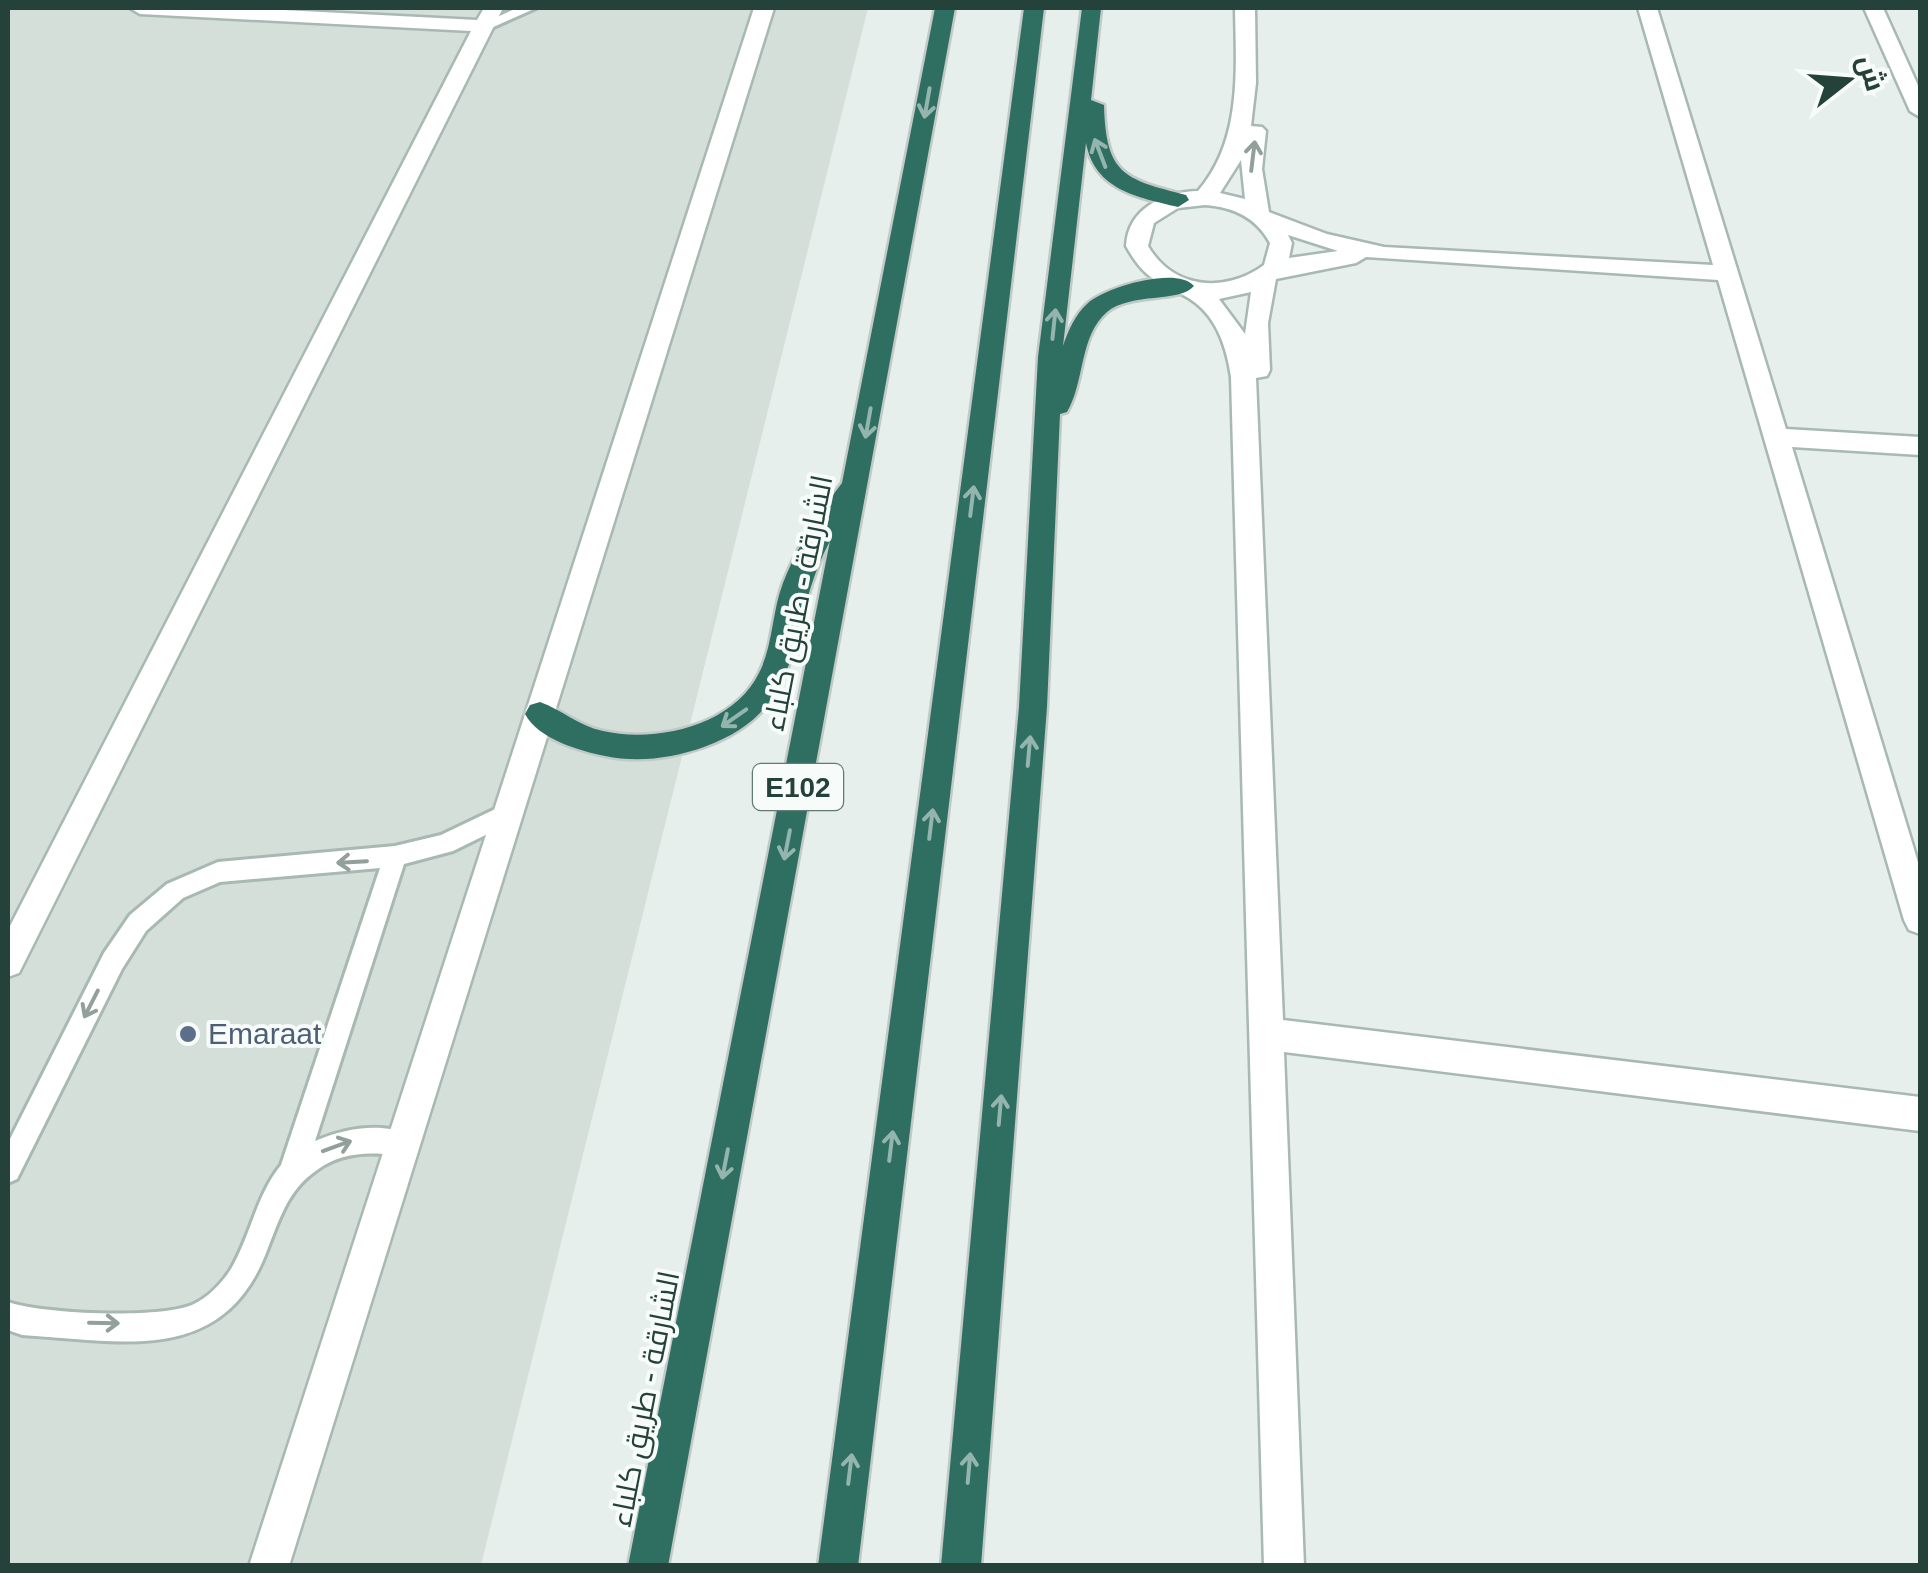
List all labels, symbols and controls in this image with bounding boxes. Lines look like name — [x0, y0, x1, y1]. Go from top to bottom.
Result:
north arrow — [1798, 30, 1898, 130]
text: ش — [1850, 51, 1892, 95]
one-way arrow — [917, 87, 936, 119]
one-way arrow — [1090, 138, 1108, 169]
one-way arrow — [1244, 140, 1263, 173]
one-way arrow — [1045, 308, 1064, 340]
one-way arrow — [858, 406, 877, 439]
street label: الشارقة - طريق كلباء — [757, 472, 840, 734]
one-way arrow — [963, 486, 982, 518]
one-way arrow — [721, 707, 748, 728]
one-way arrow — [1020, 735, 1039, 767]
road number: E102 — [753, 764, 843, 810]
one-way arrow — [923, 808, 941, 840]
one-way arrow — [777, 828, 796, 861]
one-way arrow — [337, 853, 369, 872]
one-way arrow — [81, 989, 100, 1019]
place label: Emaraat — [208, 1017, 322, 1050]
marker: Emaraat — [177, 1023, 199, 1045]
one-way arrow — [991, 1094, 1010, 1126]
one-way arrow — [882, 1131, 901, 1163]
one-way arrow — [321, 1136, 352, 1154]
one-way arrow — [715, 1148, 734, 1180]
street label: الشارقة - طريق كلباء — [604, 1268, 687, 1530]
one-way arrow — [88, 1314, 120, 1333]
one-way arrow — [842, 1453, 860, 1485]
one-way arrow — [960, 1453, 979, 1485]

